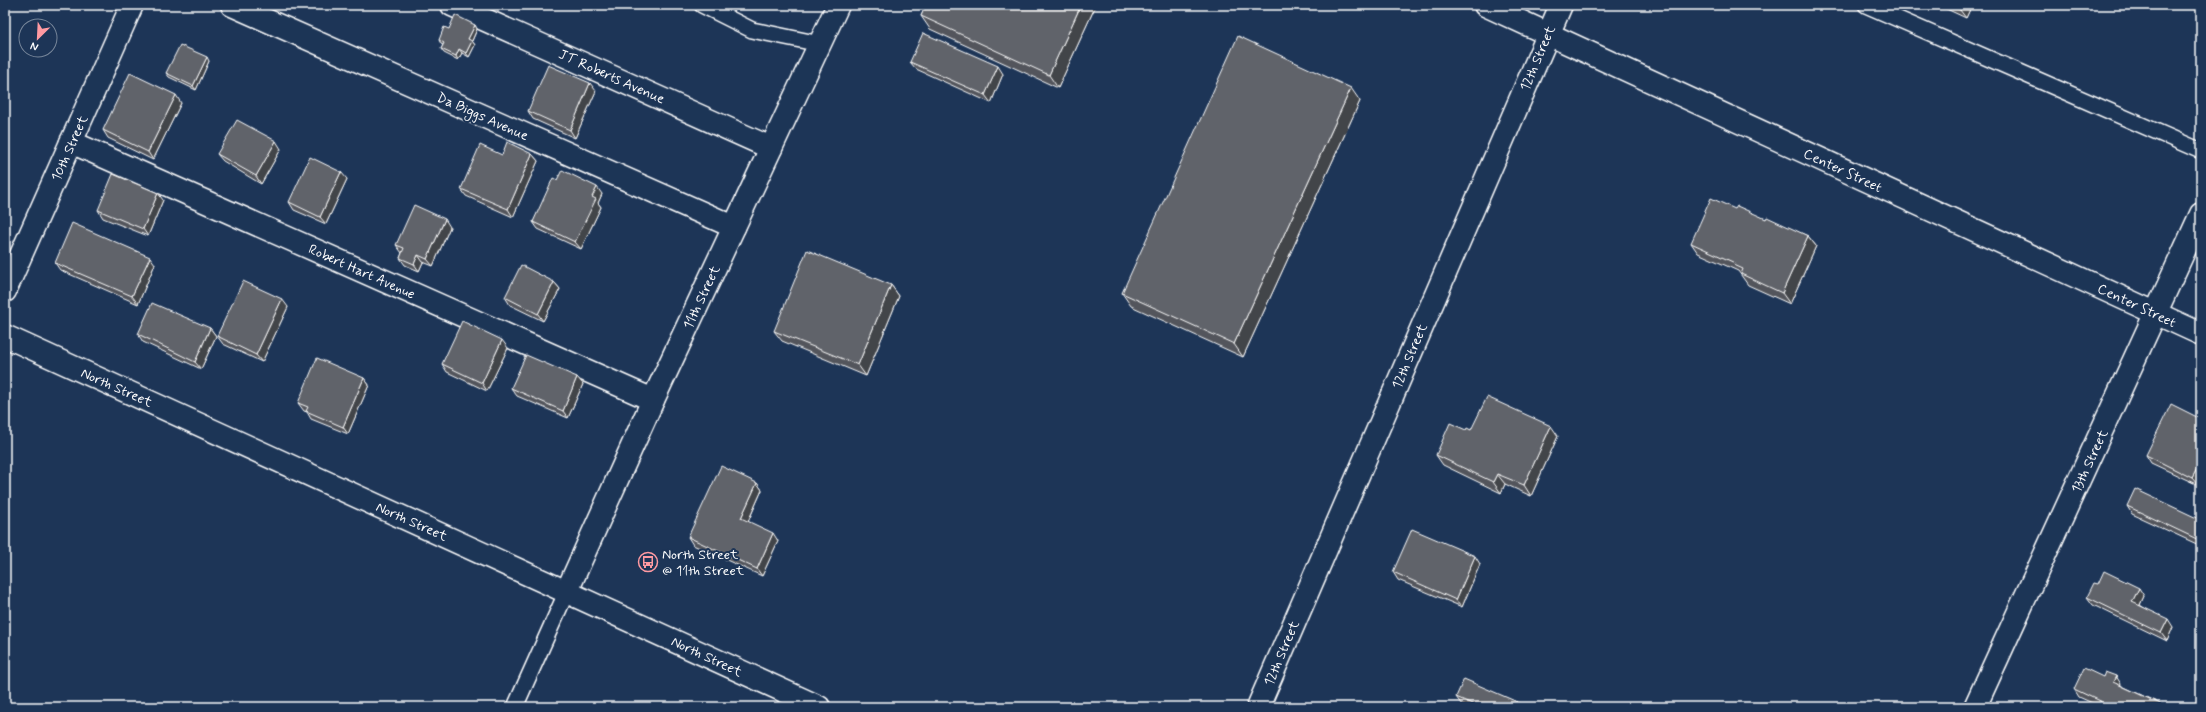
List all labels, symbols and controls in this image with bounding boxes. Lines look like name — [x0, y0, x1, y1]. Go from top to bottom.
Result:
north arrow — [18, 18, 58, 58]
street label: 12th Street — [1516, 22, 1560, 94]
text: N — [28, 38, 41, 54]
street label: JT Roberts Avenue — [556, 45, 668, 108]
street label: Da Biggs Avenue — [433, 89, 531, 146]
street label: 10th Street — [47, 112, 93, 184]
street label: Center Street — [1800, 145, 1885, 197]
street label: Robert Hart Avenue — [305, 240, 418, 304]
street label: 11th Street — [679, 262, 725, 332]
street label: Center Street — [2094, 280, 2179, 332]
street label: 12th Street — [1388, 320, 1432, 392]
street label: North Street — [78, 364, 156, 412]
street label: 13th Street — [2067, 426, 2113, 496]
street label: North Street — [373, 498, 451, 546]
place label: North Street @ 11th Street — [662, 546, 745, 580]
bus stop icon: North Street @ 11th Street — [637, 551, 659, 573]
street label: 12th Street — [1260, 617, 1304, 689]
street label: North Street — [668, 633, 746, 682]

